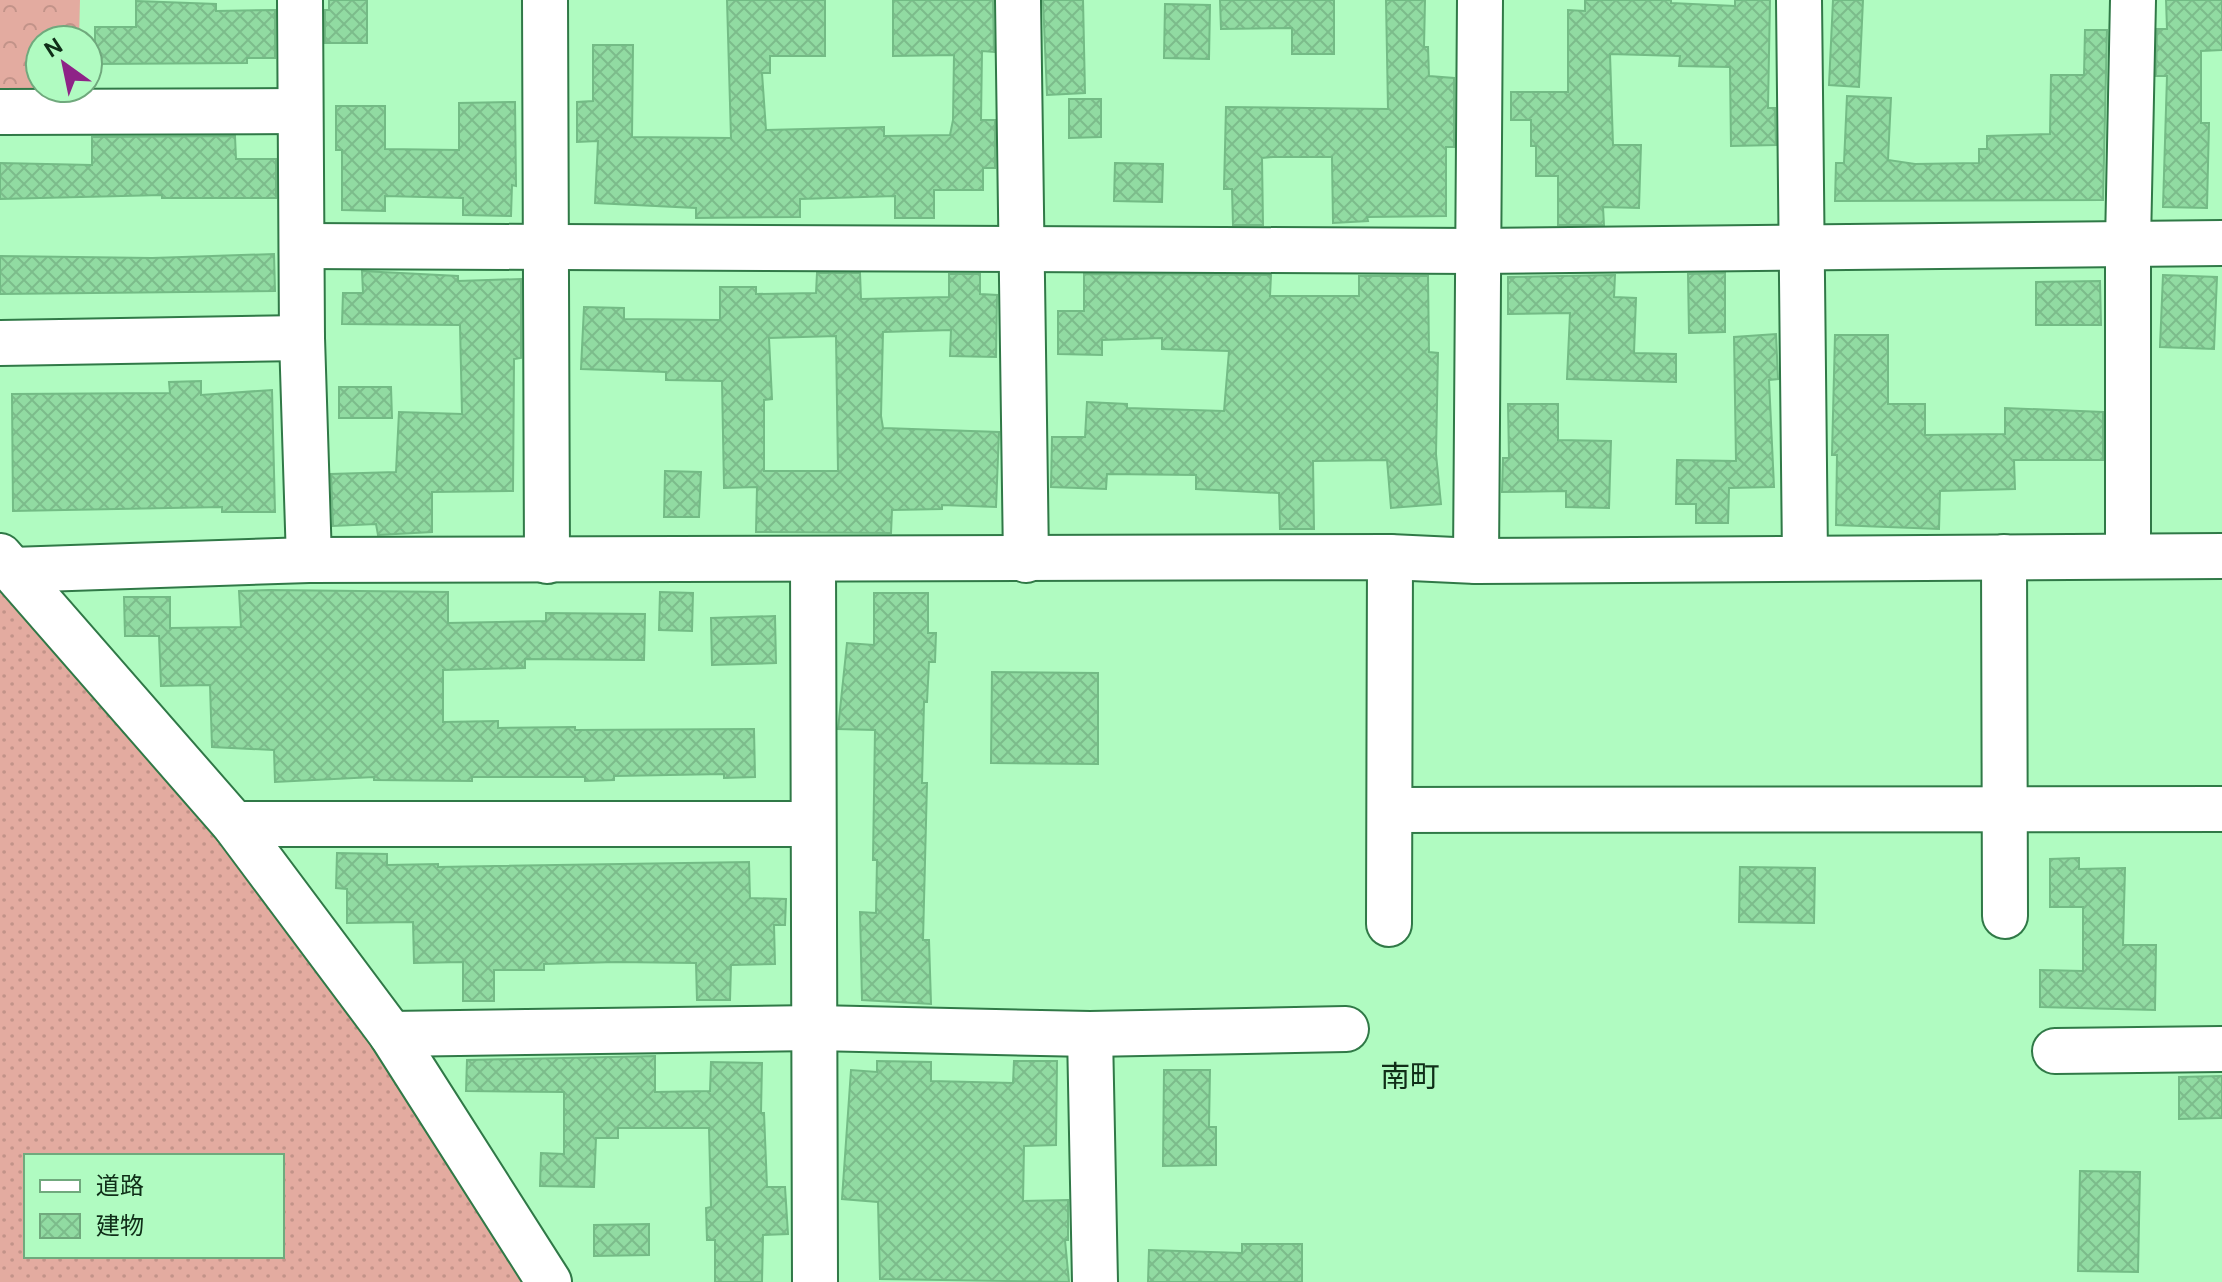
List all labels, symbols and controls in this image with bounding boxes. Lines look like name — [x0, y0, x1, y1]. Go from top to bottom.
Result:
north arrow — [24, 24, 104, 104]
text: N — [39, 31, 68, 64]
district label: 南町 — [1380, 1057, 1440, 1096]
legend — [24, 1154, 284, 1258]
text: 道路 — [96, 1170, 144, 1201]
text: 建物 — [96, 1210, 144, 1241]

